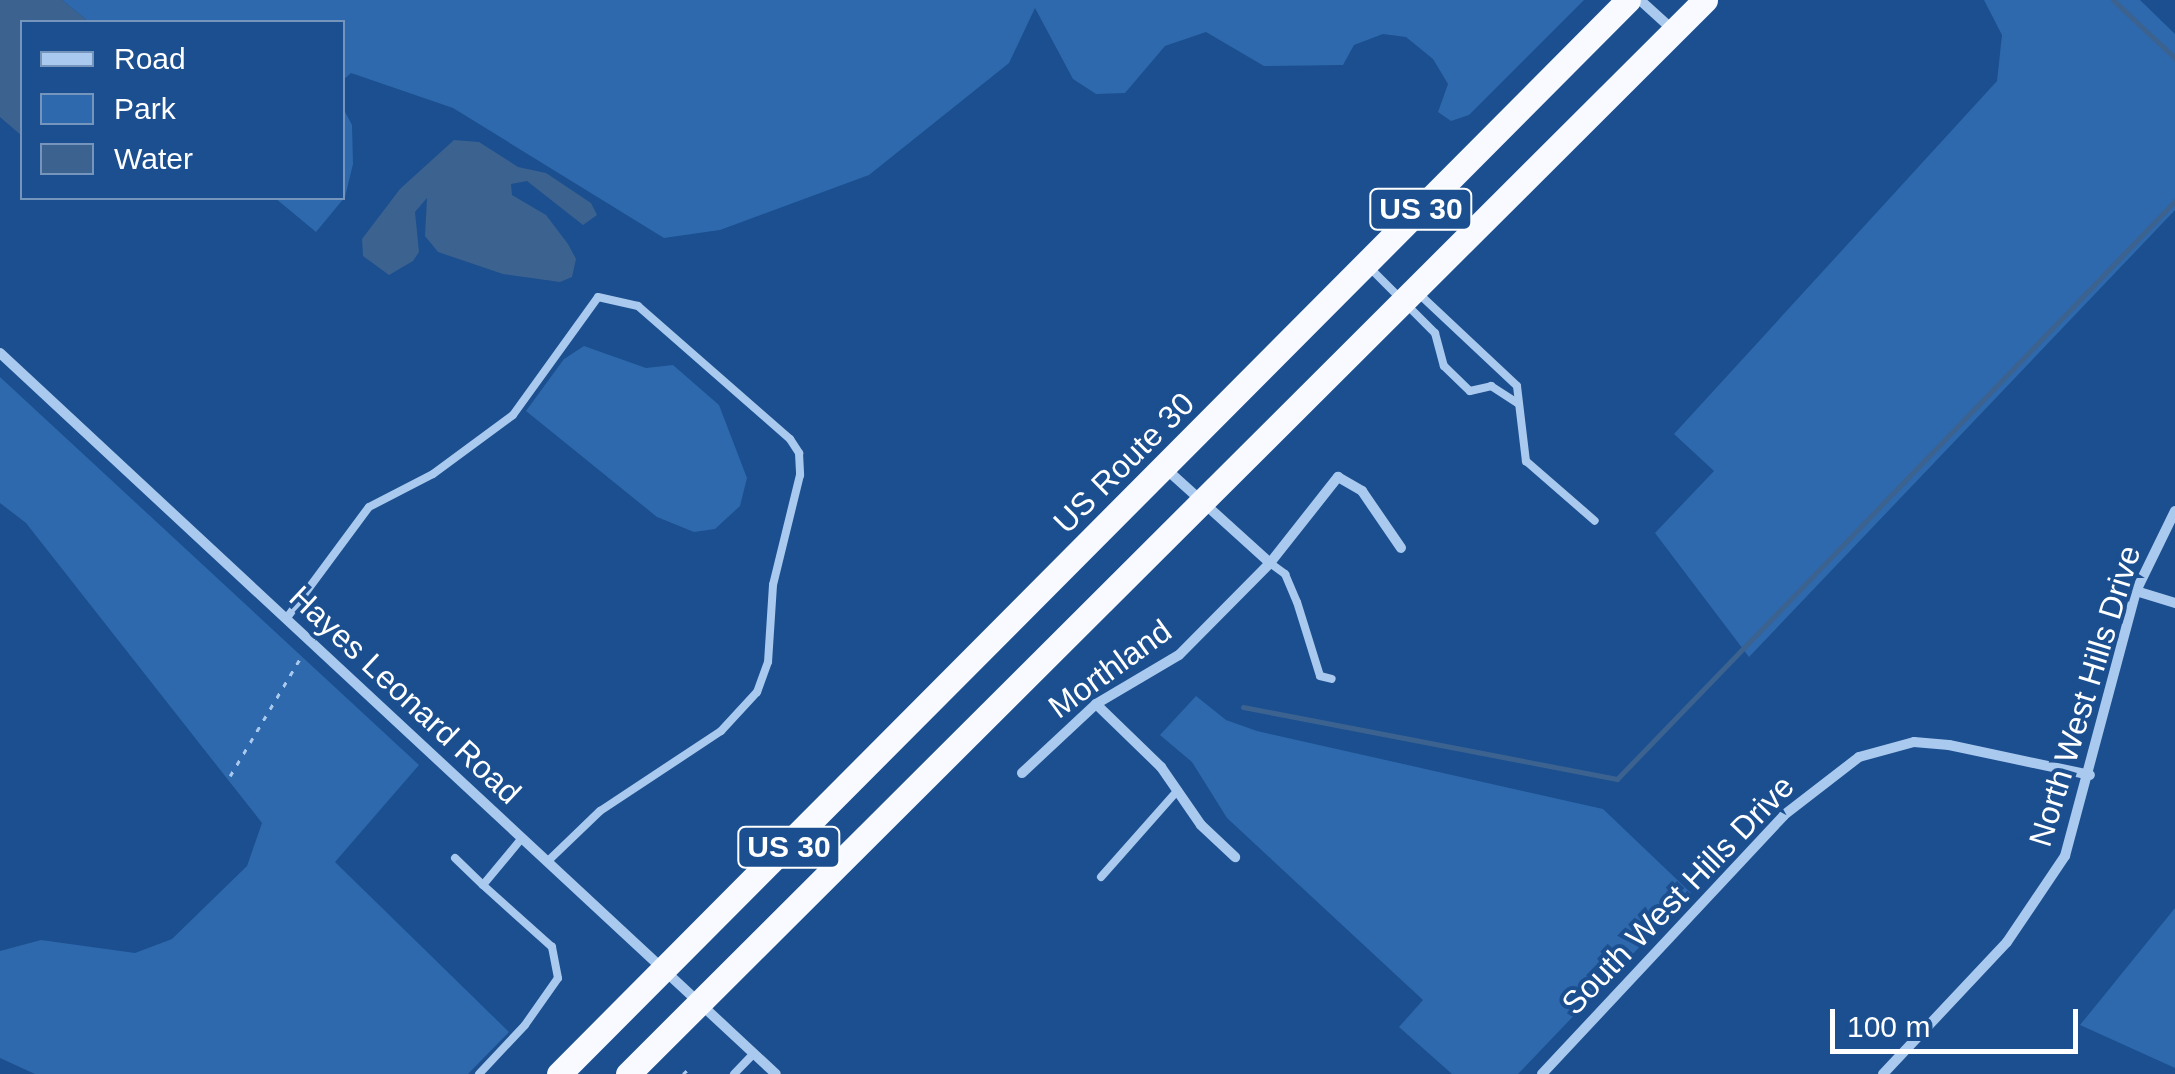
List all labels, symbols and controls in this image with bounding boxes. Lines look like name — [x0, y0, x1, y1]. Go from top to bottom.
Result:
legend — [20, 20, 345, 200]
text: Road — [114, 42, 186, 75]
text: Park — [114, 92, 176, 125]
text: Water — [114, 142, 193, 175]
road number: US 30 — [1368, 184, 1474, 234]
street label: US Route 30 — [1046, 385, 1202, 541]
street label: North West Hills Drive — [2021, 541, 2149, 851]
street label: Hayes Leonard Road — [281, 578, 529, 812]
street label: Morthland — [1041, 612, 1179, 726]
street label: South West Hills Drive — [1554, 767, 1802, 1023]
road number: US 30 — [736, 822, 842, 872]
scale bar — [1835, 989, 2082, 1051]
text: 100 m — [1847, 1010, 1930, 1043]

